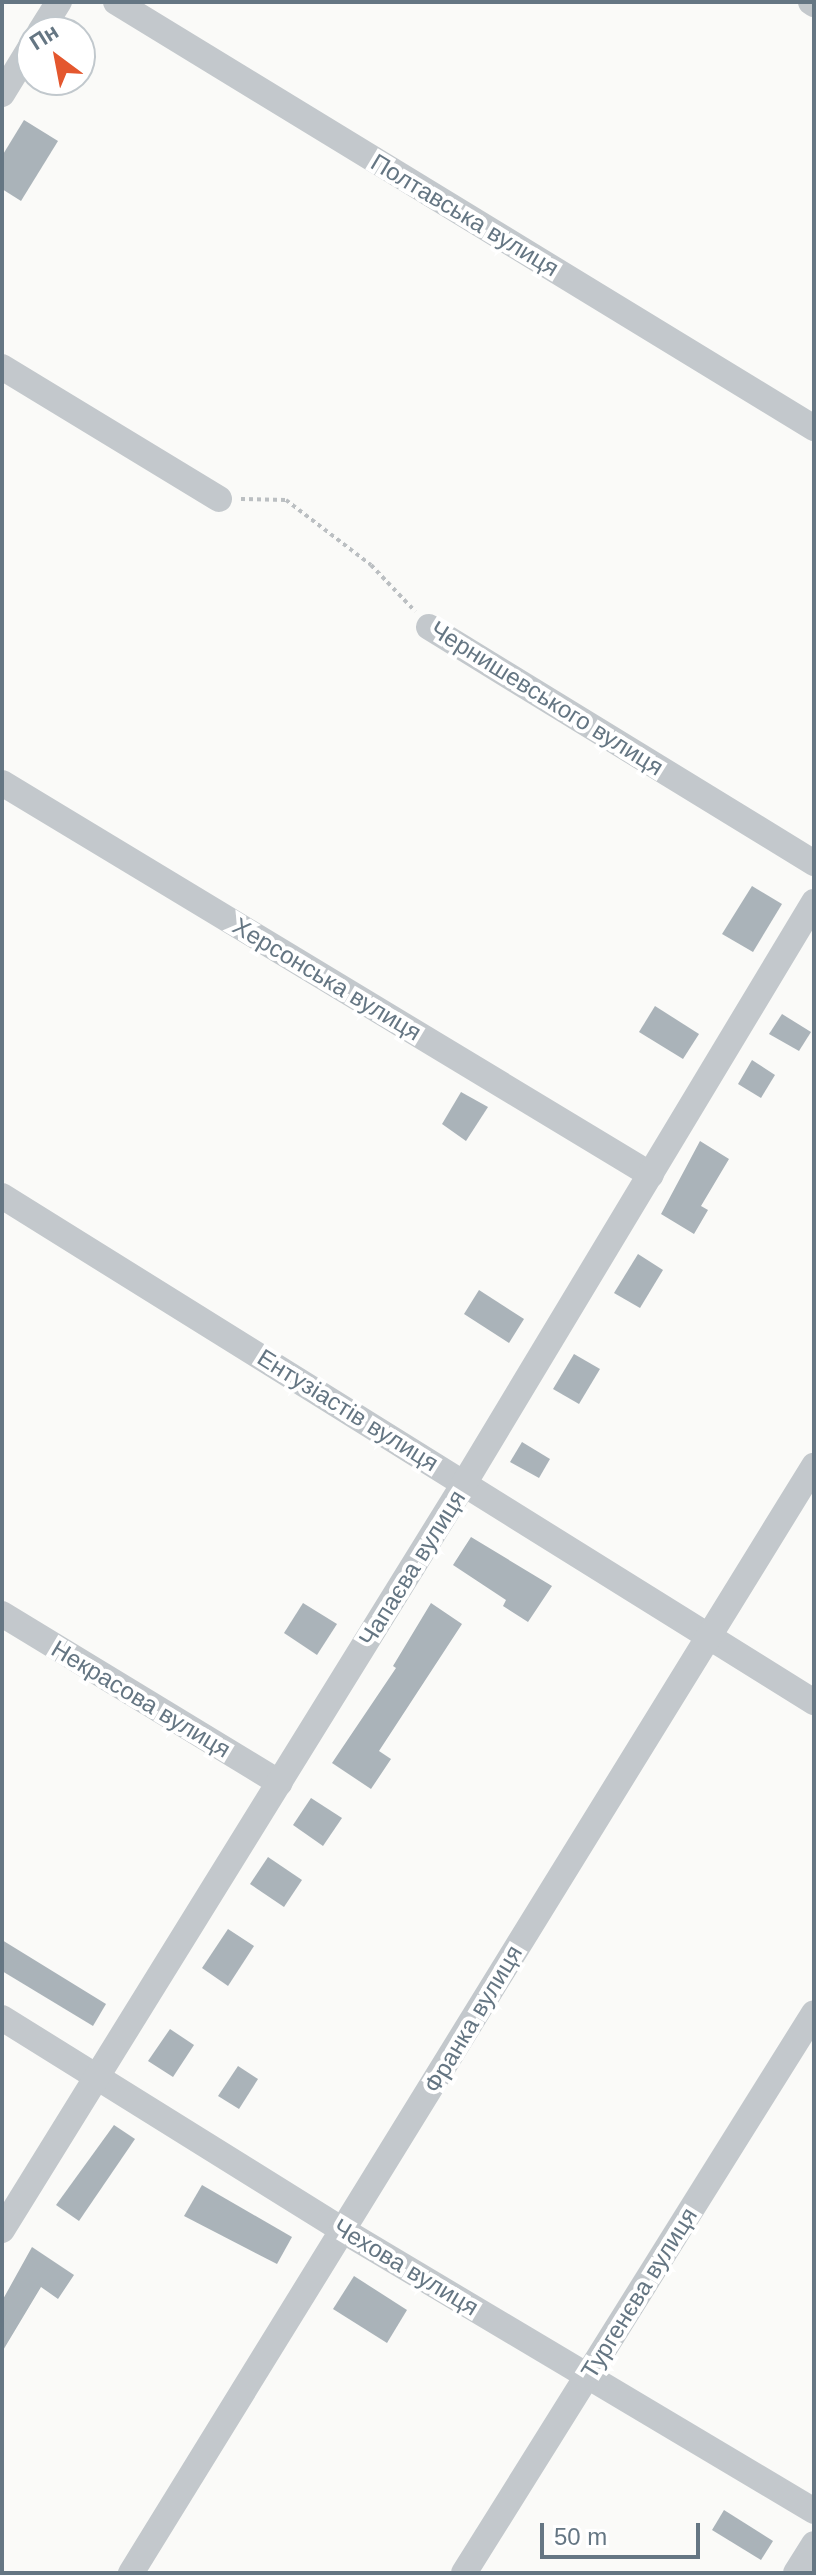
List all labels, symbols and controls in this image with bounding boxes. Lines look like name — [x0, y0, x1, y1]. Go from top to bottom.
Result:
north arrow — [16, 16, 96, 96]
text: Пн — [25, 19, 63, 55]
street label: Полтавська вулиця — [366, 148, 564, 282]
street label: Чернишевського вулиця — [425, 614, 669, 782]
street label: Херсонська вулиця — [227, 911, 427, 1047]
street label: Ентузіастів вулиця — [252, 1343, 444, 1477]
street label: Чапаєва вулиця — [353, 1485, 471, 1651]
street label: Некрасова вулиця — [46, 1634, 236, 1764]
street label: Франка вулиця — [418, 1940, 528, 2098]
street label: Тургенєва вулиця — [575, 2202, 703, 2384]
street label: Чехова вулиця — [328, 2212, 484, 2322]
scale bar — [544, 2507, 704, 2557]
text: 50 m — [554, 2523, 607, 2550]

